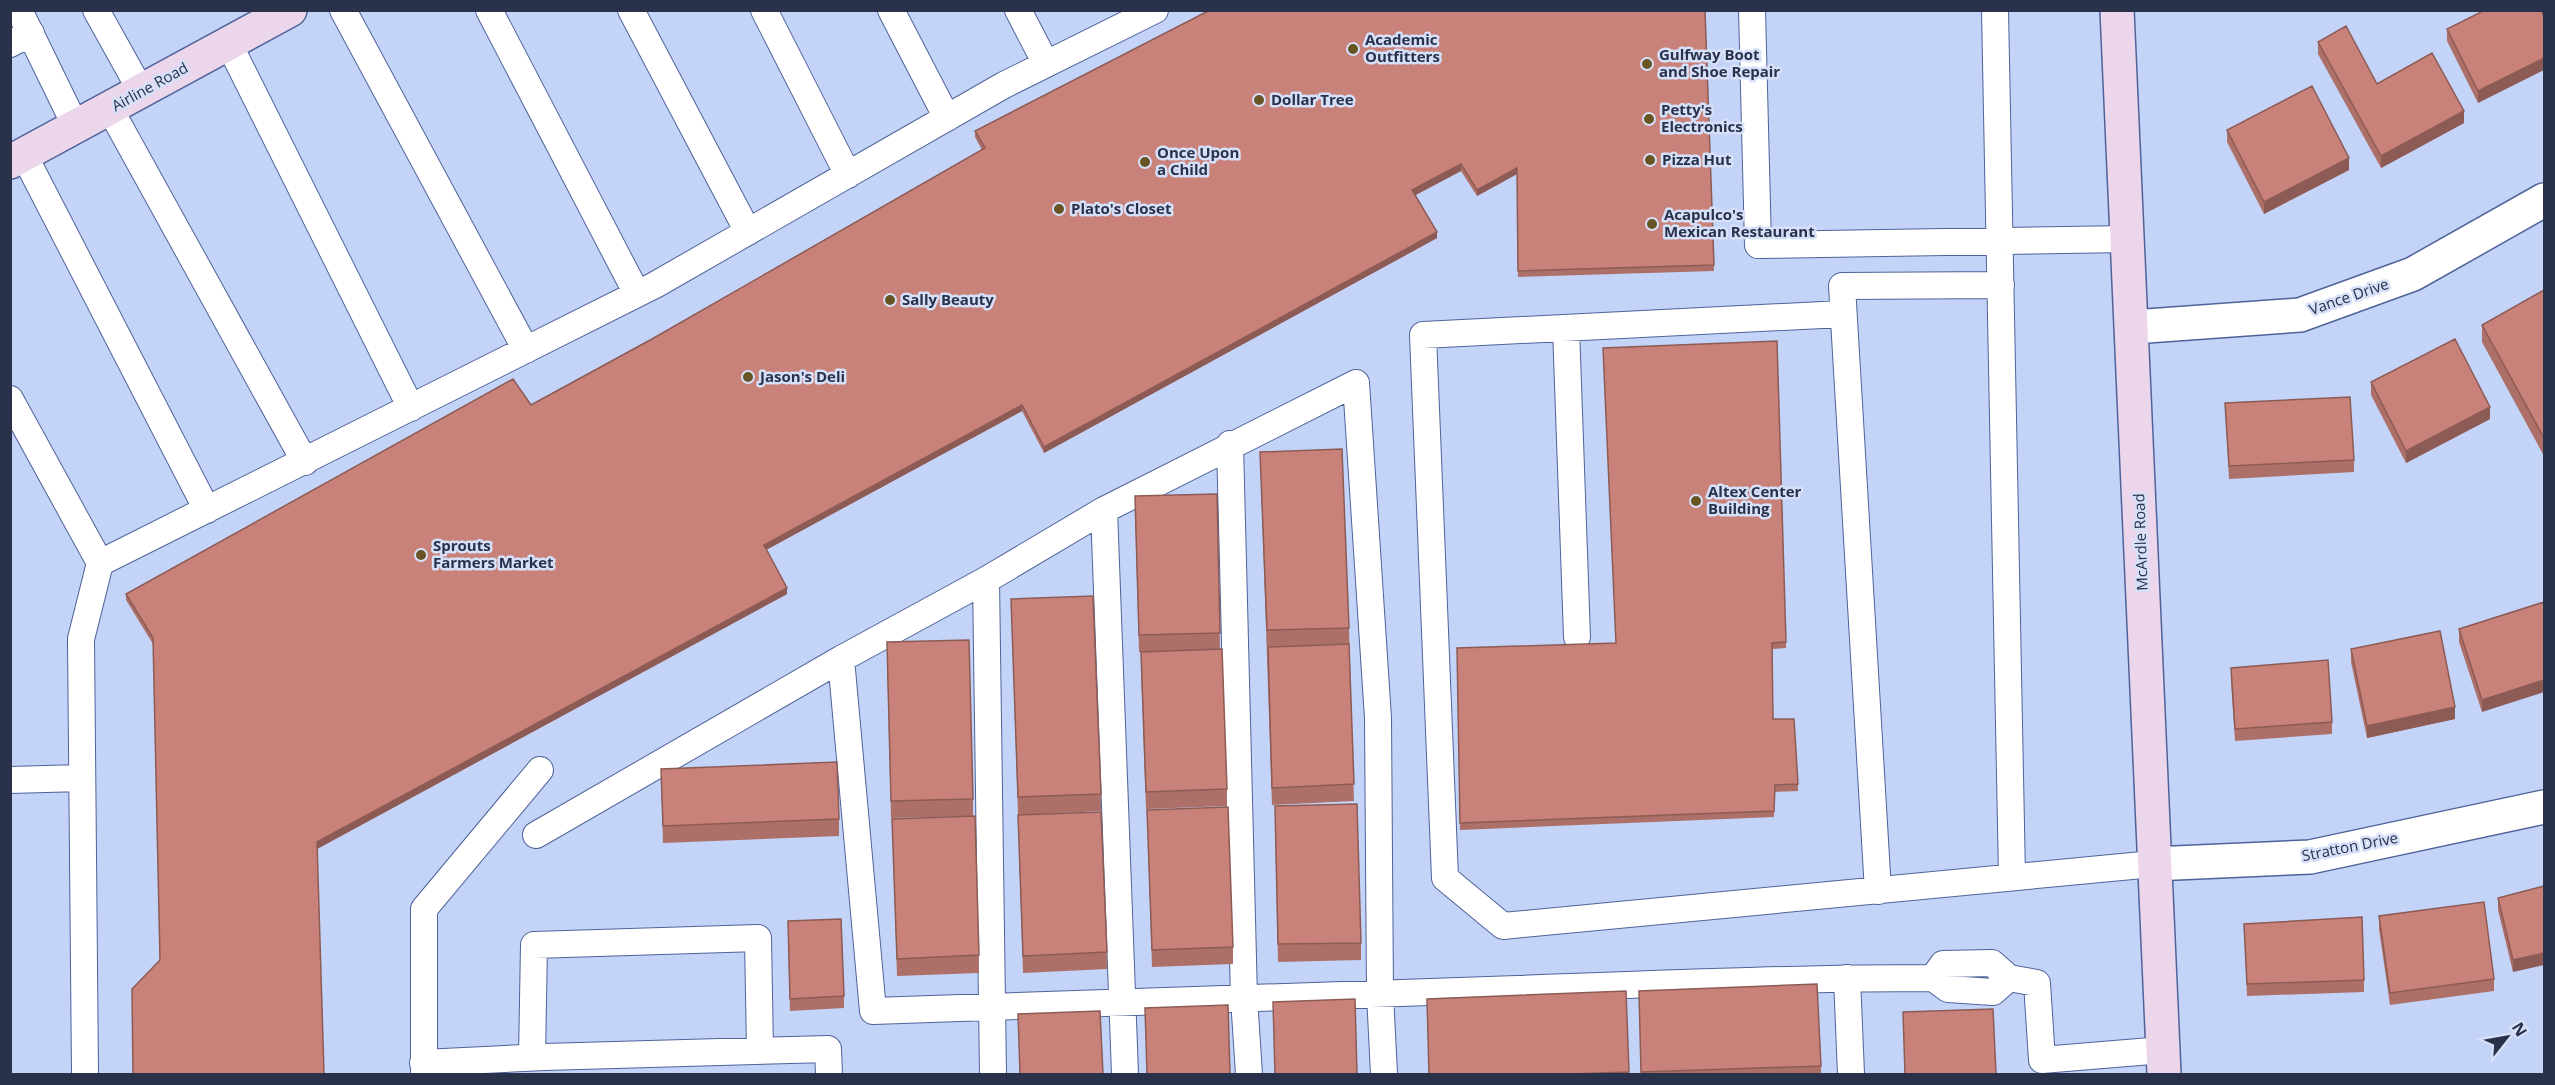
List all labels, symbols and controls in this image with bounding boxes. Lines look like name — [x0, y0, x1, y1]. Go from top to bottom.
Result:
place label: Academic Outfitters — [1365, 29, 1440, 66]
marker: Academic Outfitters — [1346, 42, 1360, 56]
place label: Gulfway Boot and Shoe Repair — [1659, 44, 1780, 81]
street label: Airline Road — [108, 57, 191, 115]
marker: Gulfway Boot and Shoe Repair — [1640, 57, 1654, 71]
place label: Dollar Tree — [1271, 89, 1354, 109]
marker: Dollar Tree — [1252, 93, 1266, 107]
place label: Petty's Electronics — [1661, 99, 1743, 136]
marker: Petty's Electronics — [1642, 112, 1656, 126]
place label: Once Upon a Child — [1157, 142, 1239, 179]
place label: Pizza Hut — [1662, 149, 1732, 169]
marker: Pizza Hut — [1643, 153, 1657, 167]
marker: Once Upon a Child — [1138, 155, 1152, 169]
place label: Plato's Closet — [1071, 198, 1172, 218]
marker: Plato's Closet — [1052, 202, 1066, 216]
place label: Acapulco's Mexican Restaurant — [1664, 204, 1815, 241]
marker: Acapulco's Mexican Restaurant — [1645, 217, 1659, 231]
street label: Vance Drive — [2306, 273, 2391, 319]
place label: Sally Beauty — [902, 289, 994, 309]
marker: Sally Beauty — [883, 293, 897, 307]
place label: Jason's Deli — [758, 366, 845, 386]
marker: Jason's Deli — [741, 370, 755, 384]
place label: Altex Center Building — [1708, 481, 1802, 518]
street label: McArdle Road — [2128, 493, 2152, 591]
marker: Altex Center Building — [1689, 494, 1703, 508]
place label: Sprouts Farmers Market — [433, 535, 554, 572]
marker: Sprouts Farmers Market — [414, 548, 428, 562]
street label: Stratton Drive — [2300, 827, 2400, 865]
north arrow — [2477, 1007, 2537, 1067]
text: N — [2507, 1018, 2533, 1041]

